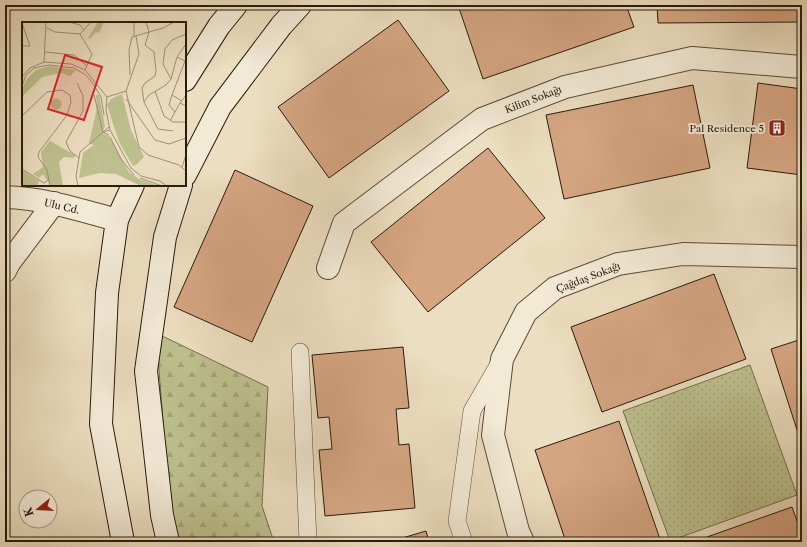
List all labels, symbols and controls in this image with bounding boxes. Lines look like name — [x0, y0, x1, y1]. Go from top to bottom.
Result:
inset map — [22, 22, 186, 186]
street label: Kilim Sokağı — [503, 83, 564, 116]
building icon: Pal Residence 5 — [767, 118, 787, 138]
place label: Pal Residence 5 — [689, 122, 764, 135]
street label: Ulu Cd. — [43, 196, 81, 217]
street label: Çağdaş Sokağı — [554, 259, 622, 296]
north arrow — [18, 489, 58, 529]
text: K — [20, 505, 37, 518]

